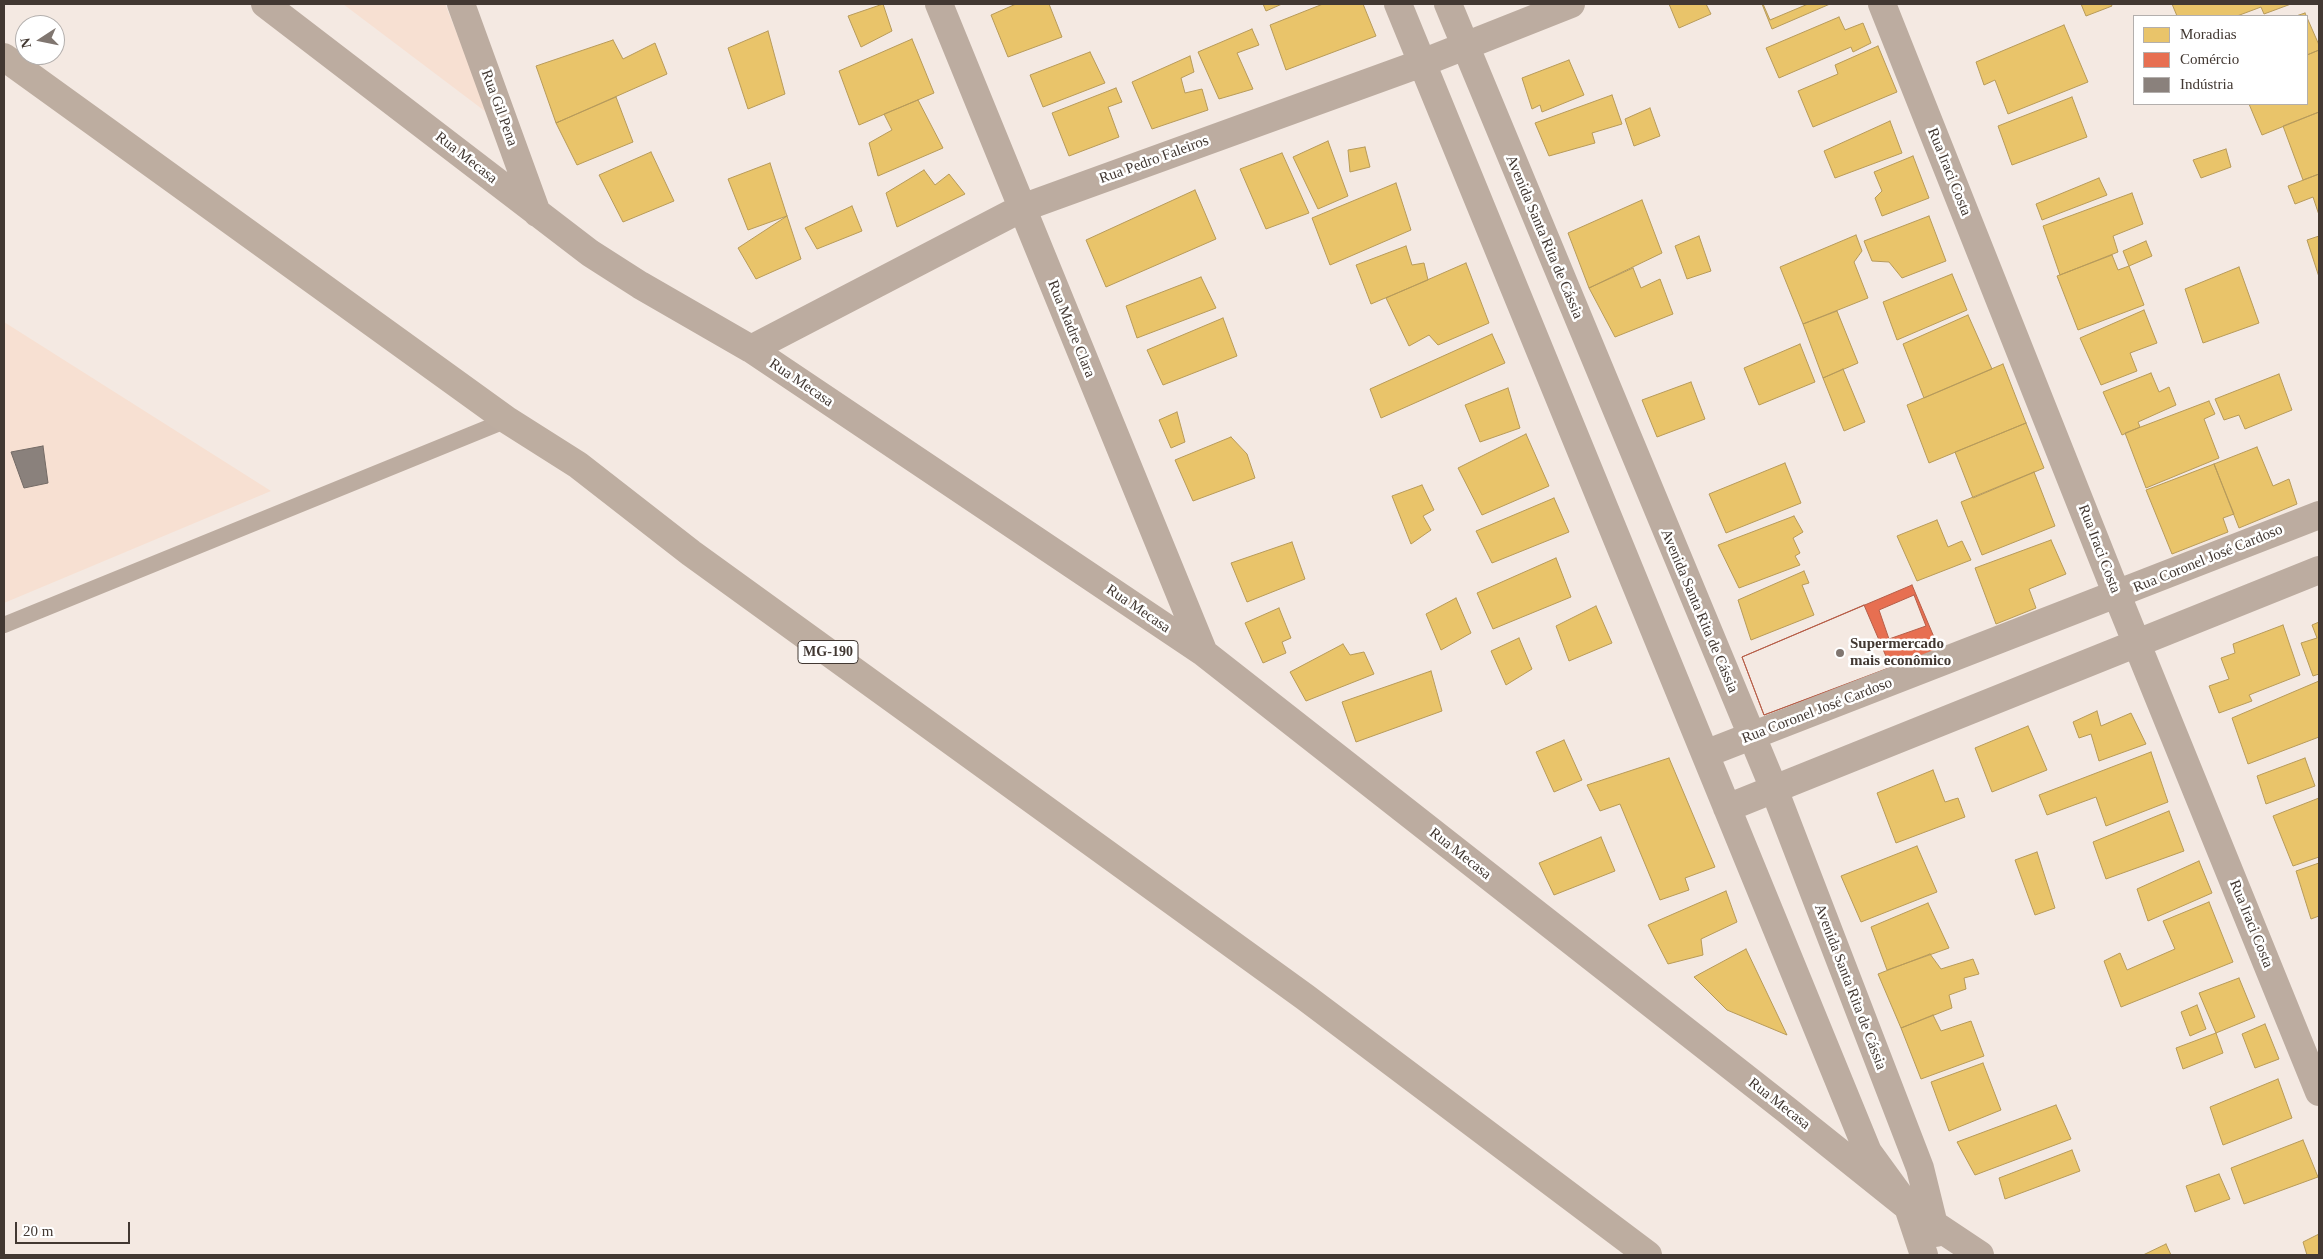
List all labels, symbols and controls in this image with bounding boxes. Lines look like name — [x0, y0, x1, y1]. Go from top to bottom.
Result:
north arrow — [15, 15, 65, 65]
legend — [2133, 15, 2308, 105]
text: Moradias — [2180, 26, 2237, 42]
text: N — [17, 36, 34, 49]
text: Comércio — [2180, 51, 2239, 67]
street label: Rua Gil Pena — [477, 67, 521, 149]
text: Indústria — [2180, 76, 2233, 92]
street label: Rua Iraci Costa — [1923, 125, 1975, 219]
street label: Rua Mecasa — [431, 128, 501, 188]
street label: Rua Pedro Faleiros — [1097, 132, 1211, 188]
street label: Avenida Santa Rita de Cássia — [1501, 152, 1587, 322]
street label: Rua Madre Clara — [1043, 278, 1099, 380]
street label: Rua Mecasa — [765, 355, 837, 411]
street label: Rua Iraci Costa — [2074, 502, 2124, 596]
street label: Rua Coronel José Cardoso — [2131, 521, 2285, 597]
street label: Avenida Santa Rita de Cássia — [1656, 526, 1742, 696]
street label: Rua Mecasa — [1102, 581, 1174, 637]
place label: Supermercado mais econômico — [1850, 635, 1951, 670]
road number: MG-190 — [798, 640, 858, 664]
marker: Supermercado mais econômico — [1834, 647, 1846, 659]
street label: Rua Coronel José Cardoso — [1739, 674, 1895, 748]
street label: Rua Mecasa — [1425, 824, 1495, 884]
street label: Rua Iraci Costa — [2225, 877, 2277, 971]
street label: Avenida Santa Rita de Cássia — [1810, 901, 1890, 1073]
street label: Rua Mecasa — [1744, 1074, 1814, 1134]
scale bar — [18, 1212, 132, 1244]
text: 20 m — [23, 1223, 53, 1239]

